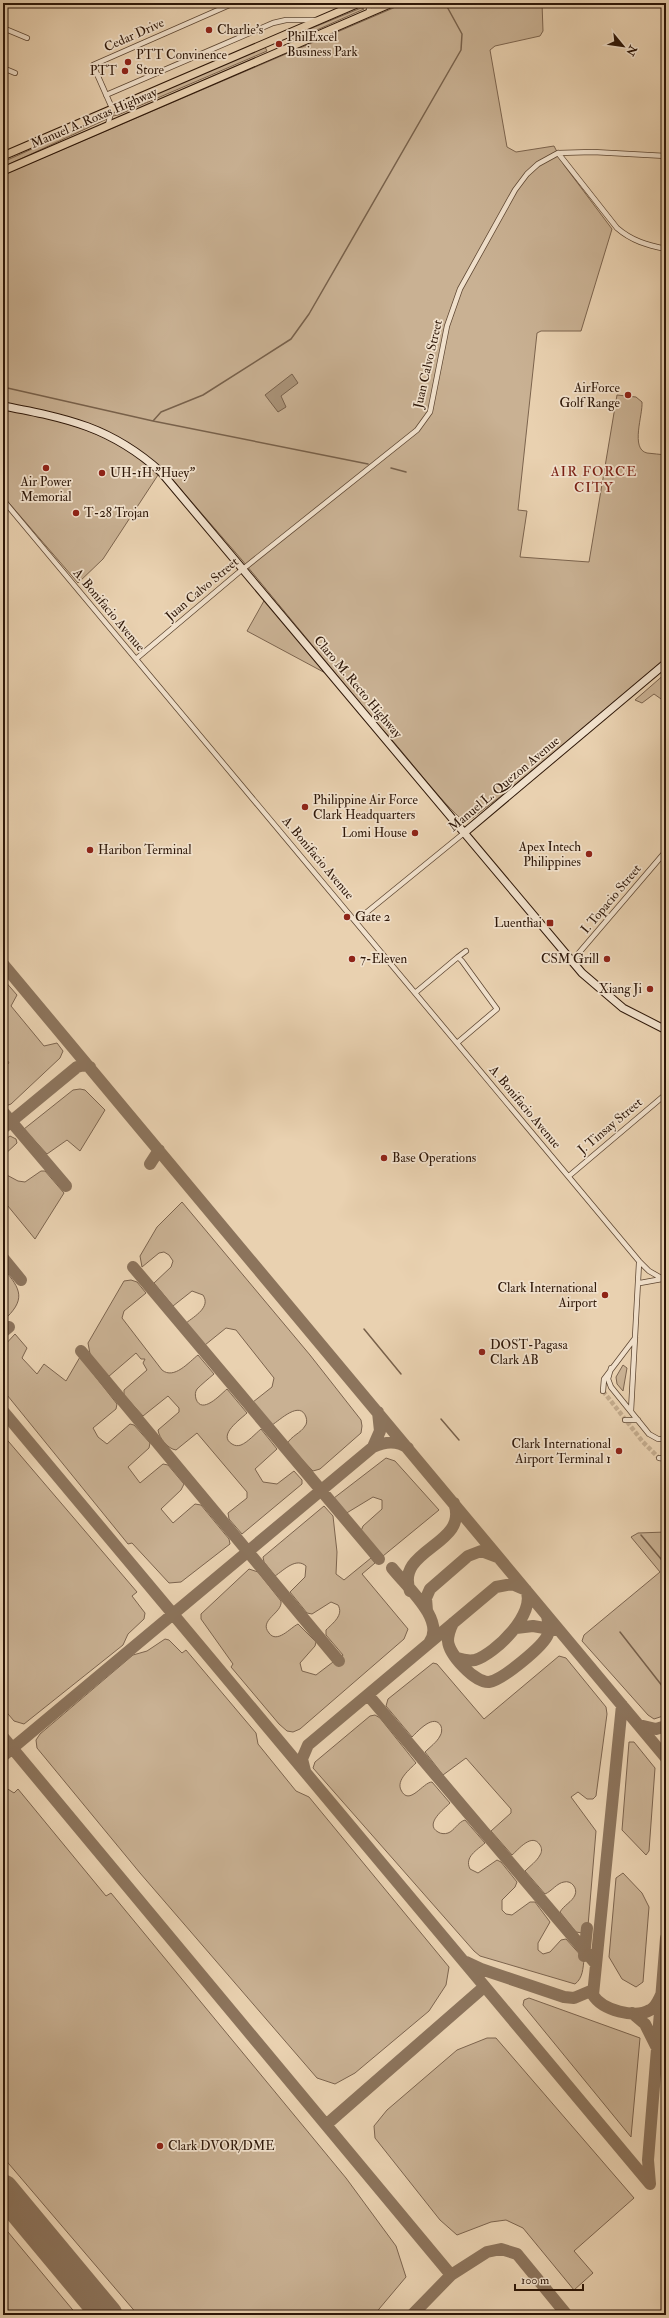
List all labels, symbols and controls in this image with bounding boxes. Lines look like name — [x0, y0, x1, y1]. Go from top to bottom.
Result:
street label: Cedar Drive — [101, 14, 167, 55]
place label: Charlie's — [217, 22, 264, 38]
marker: Charlie's — [204, 25, 214, 35]
north arrow — [603, 26, 643, 66]
place label: PhilExcel Business Park — [287, 29, 358, 60]
marker: PhilExcel Business Park — [274, 39, 284, 49]
text: N — [623, 42, 640, 59]
place label: PTT Convinence Store — [136, 47, 228, 78]
marker: PTT Convinence Store — [123, 57, 133, 67]
place label: PTT — [90, 63, 117, 79]
marker: PTT — [120, 66, 130, 76]
street label: Manuel A. Roxas Highway — [28, 84, 160, 153]
street label: Juan Calvo Street — [410, 318, 446, 411]
place label: AirForce Golf Range — [559, 380, 621, 411]
marker: AirForce Golf Range — [623, 390, 633, 400]
marker: Air Power Memorial — [41, 463, 51, 473]
district label: AIR FORCE CITY — [550, 463, 637, 496]
place label: UH-1H "Huey" — [110, 465, 196, 482]
marker: UH-1H "Huey" — [97, 468, 107, 478]
place label: Air Power Memorial — [20, 474, 72, 505]
place label: T-28 Trojan — [84, 505, 149, 521]
marker: T-28 Trojan — [71, 508, 81, 518]
street label: Juan Calvo Street — [161, 554, 242, 625]
street label: A. Bonifacio Avenue — [69, 565, 149, 655]
street label: Claro M. Recto Highway — [310, 632, 406, 742]
street label: Manuel L. Quezon Avenue — [445, 732, 563, 835]
place label: Philippine Air Force Clark Headquarters — [313, 792, 418, 823]
marker: Philippine Air Force Clark Headquarters — [300, 802, 310, 812]
street label: A. Bonifacio Avenue — [278, 813, 358, 903]
place label: Lomi House — [342, 825, 408, 841]
marker: Lomi House — [410, 828, 420, 838]
place label: Apex Intech Philippines — [518, 839, 582, 871]
place label: Haribon Terminal — [98, 842, 192, 858]
marker: Haribon Terminal — [85, 845, 95, 855]
marker: Apex Intech Philippines — [584, 849, 594, 859]
street label: I. Topacio Street — [577, 861, 645, 938]
place label: Gate 2 — [355, 909, 391, 925]
marker: Gate 2 — [342, 912, 352, 922]
place label: Luenthai — [494, 915, 543, 931]
marker: Luenthai — [545, 918, 555, 928]
place label: 7-Eleven — [360, 951, 407, 967]
place label: CSM Grill — [541, 951, 600, 967]
marker: 7-Eleven — [347, 954, 357, 964]
marker: CSM Grill — [602, 954, 612, 964]
place label: Xiang Ji — [599, 981, 643, 997]
marker: Xiang Ji — [645, 984, 655, 994]
street label: A. Bonifacio Avenue — [485, 1062, 565, 1152]
street label: J. Tinsay Street — [574, 1094, 646, 1159]
place label: Base Operations — [392, 1150, 477, 1167]
marker: Base Operations — [379, 1153, 389, 1163]
place label: Clark International Airport — [497, 1280, 598, 1312]
marker: Clark International Airport — [600, 1290, 610, 1300]
place label: DOST-Pagasa Clark AB — [490, 1337, 568, 1368]
marker: DOST-Pagasa Clark AB — [477, 1347, 487, 1357]
place label: Clark International Airport Terminal 1 — [511, 1436, 612, 1468]
marker: Clark International Airport Terminal 1 — [614, 1446, 624, 1456]
place label: Clark DVOR/DME — [168, 2138, 275, 2154]
marker: Clark DVOR/DME — [155, 2141, 165, 2151]
scale bar — [515, 2266, 583, 2292]
text: 100 m — [521, 2273, 550, 2288]

